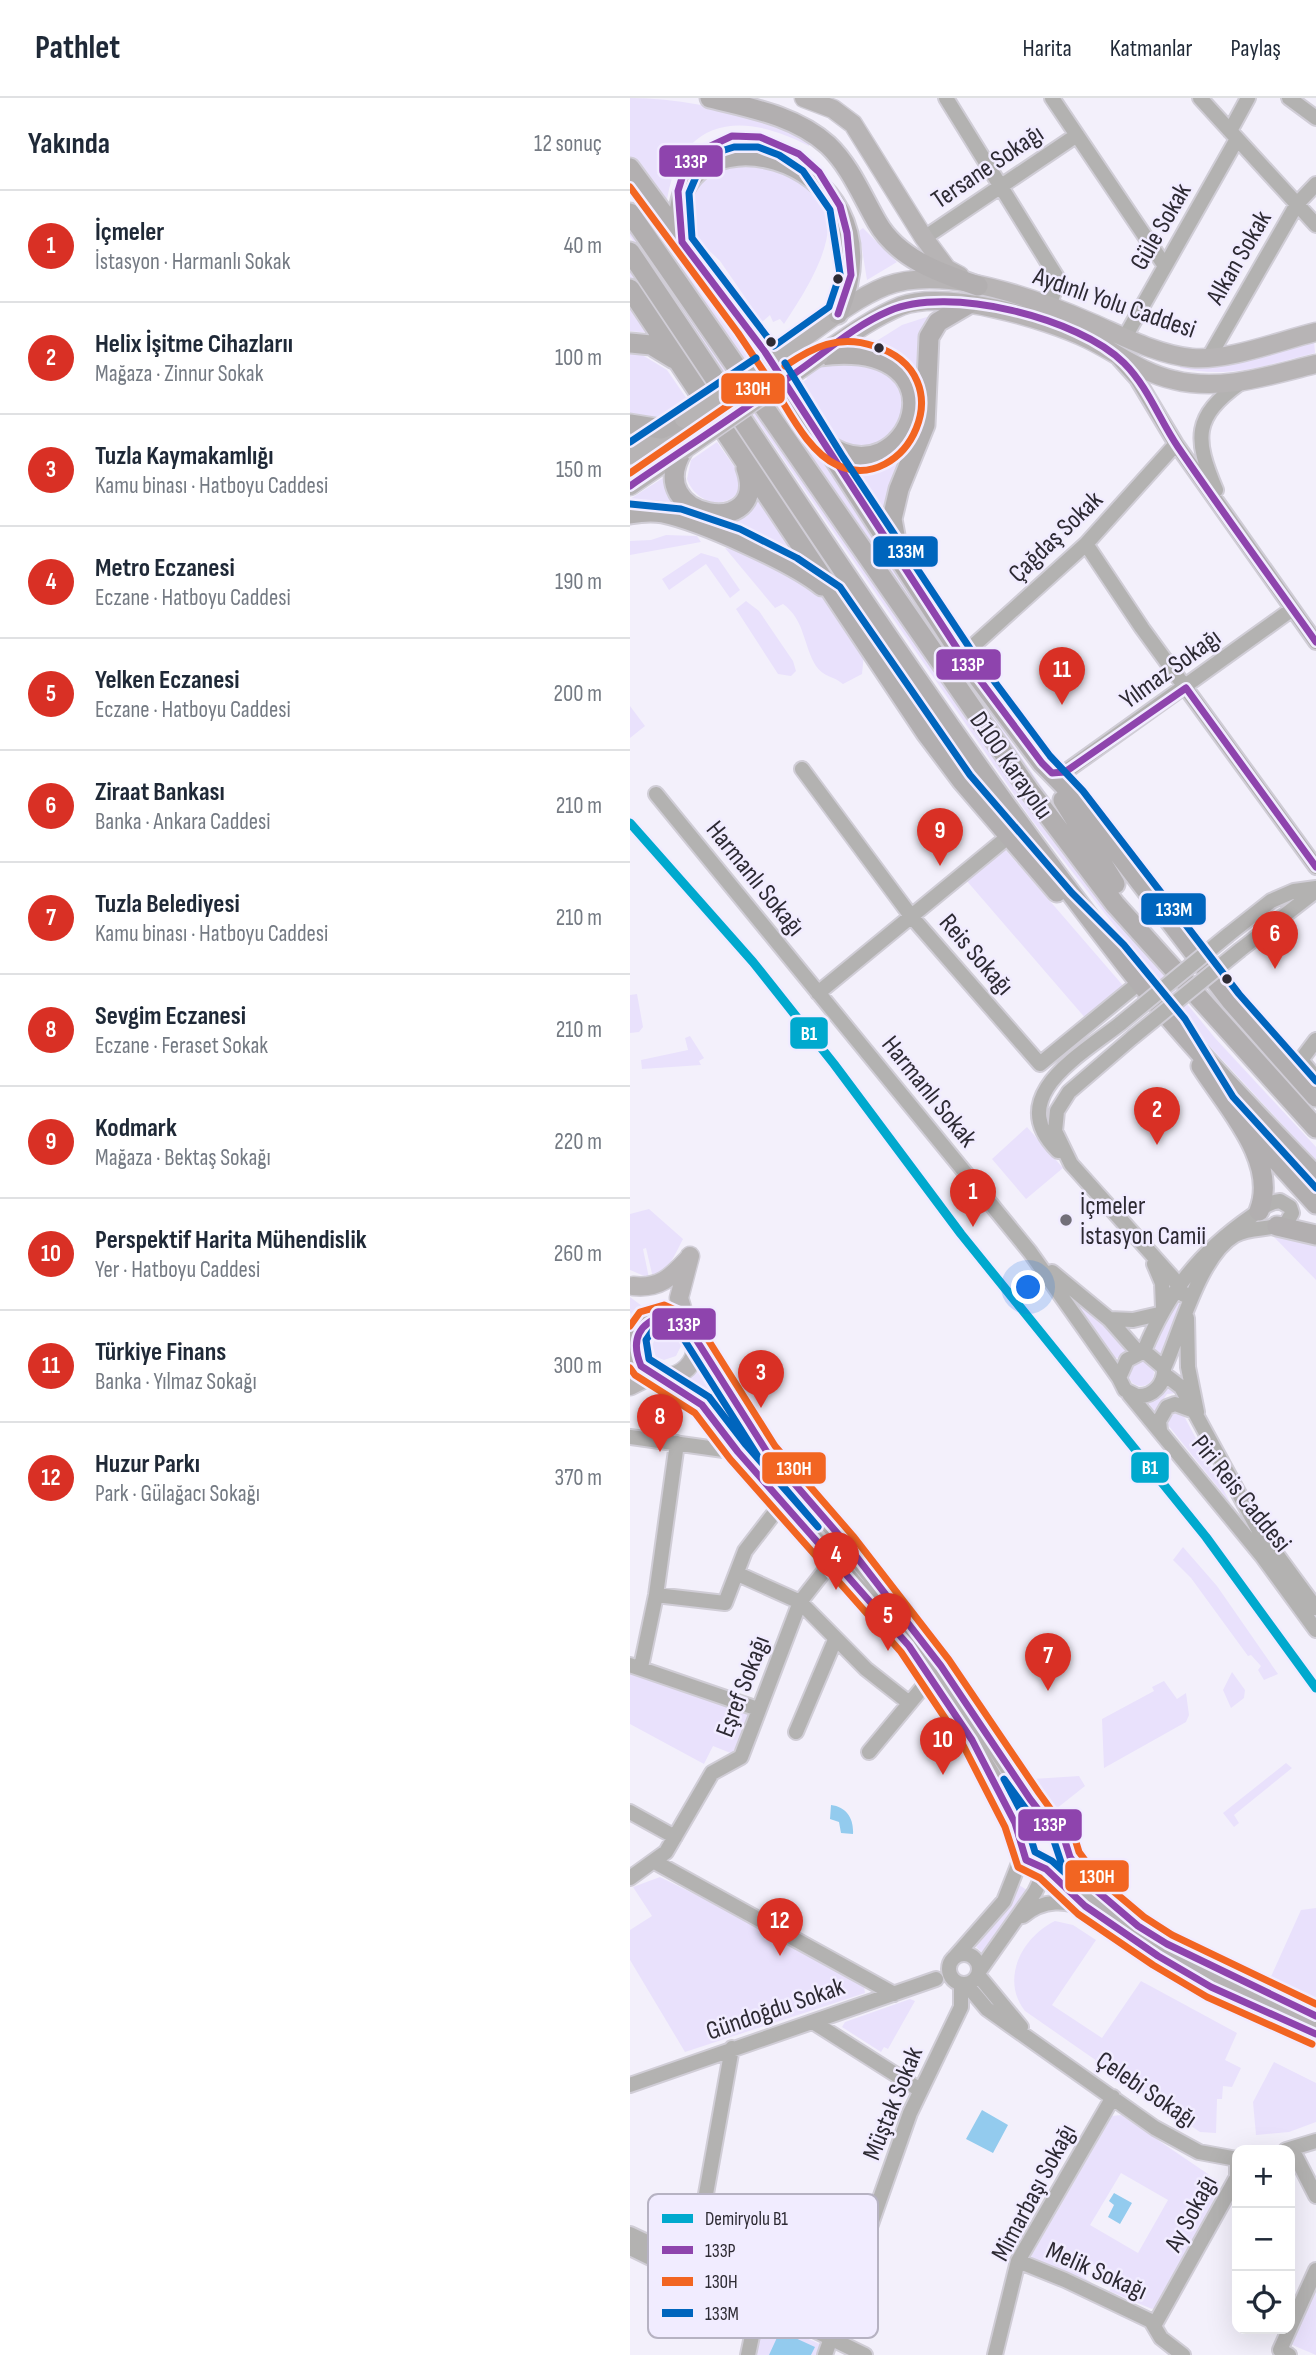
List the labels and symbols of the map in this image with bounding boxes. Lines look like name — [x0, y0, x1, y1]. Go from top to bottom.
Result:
street label: Tersane Sokağı — [926, 118, 1050, 216]
line badge: 133P — [658, 144, 724, 178]
text: 133P — [674, 151, 708, 174]
street label: Güle Sokak — [1124, 178, 1199, 276]
street label: Alkan Sokak — [1200, 205, 1279, 311]
street label: Aydınlı Yolu Caddesi — [1028, 261, 1200, 346]
unlabelled marker — [831, 272, 845, 286]
unlabelled marker — [764, 335, 778, 349]
unlabelled marker — [872, 341, 886, 355]
line badge: 130H — [720, 372, 786, 405]
text: 130H — [735, 378, 771, 401]
street label: Çağdaş Sokak — [1003, 485, 1109, 589]
line badge: 133M — [872, 535, 939, 568]
text: 133M — [888, 541, 924, 564]
street label: Yılmaz Sokağı — [1115, 622, 1227, 716]
pin: 11 — [1039, 647, 1085, 705]
line badge: 133P — [935, 648, 1002, 681]
text: 133P — [951, 654, 985, 677]
street label: D100 Karayolu — [962, 706, 1059, 826]
pin: 9 — [917, 808, 963, 866]
street label: Harmanlı Sokağı — [699, 815, 811, 943]
line badge: 133M — [1140, 892, 1207, 926]
text: 133M — [1156, 899, 1192, 922]
street label: Reis Sokağı — [932, 908, 1020, 1002]
pin: 6 — [1252, 911, 1298, 969]
unlabelled marker — [1220, 972, 1234, 986]
line badge: B1 — [789, 1016, 829, 1050]
text: B1 — [801, 1023, 818, 1046]
street label: Harmanlı Sokak — [875, 1030, 983, 1154]
pin: 2 — [1134, 1087, 1180, 1145]
pin: 1 — [950, 1169, 996, 1227]
place label: İçmeler İstasyon Camii — [1080, 1191, 1206, 1252]
marker: İçmeler İstasyon Camii — [1058, 1212, 1074, 1228]
your location — [1011, 1270, 1045, 1304]
line badge: 133P — [651, 1307, 717, 1341]
text: 133P — [667, 1314, 701, 1337]
pin: 3 — [738, 1350, 784, 1408]
pin: 8 — [637, 1394, 683, 1452]
street label: Piri Reis Caddesi — [1184, 1429, 1297, 1559]
line badge: 130H — [761, 1451, 827, 1485]
line badge: B1 — [1130, 1451, 1170, 1484]
text: B1 — [1142, 1457, 1159, 1480]
text: 130H — [776, 1458, 812, 1481]
pin: 4 — [813, 1532, 859, 1590]
pin: 5 — [865, 1593, 911, 1651]
street label: Eşref Sokağı — [710, 1631, 777, 1742]
pin: 7 — [1025, 1633, 1071, 1691]
pin: 10 — [920, 1717, 966, 1775]
line badge: 133P — [1017, 1808, 1083, 1842]
text: 133P — [1033, 1814, 1067, 1837]
line badge: 130H — [1064, 1859, 1130, 1893]
text: 130H — [1079, 1866, 1115, 1889]
pin: 12 — [757, 1898, 803, 1956]
street label: Gündoğdu Sokak — [702, 1971, 849, 2048]
street label: Müştak Sokak — [857, 2042, 930, 2165]
street label: Çelebi Sokağı — [1090, 2045, 1202, 2135]
street label: Mimarbaşı Sokağı — [985, 2119, 1083, 2266]
street label: Ay Sokağı — [1158, 2170, 1224, 2258]
legend — [648, 2194, 878, 2338]
text: Demiryolu B1 — [705, 2208, 788, 2231]
street label: Melik Sokağı — [1041, 2235, 1152, 2307]
text: 133P — [705, 2240, 736, 2263]
text: 130H — [705, 2271, 738, 2294]
text: 133M — [705, 2303, 739, 2326]

